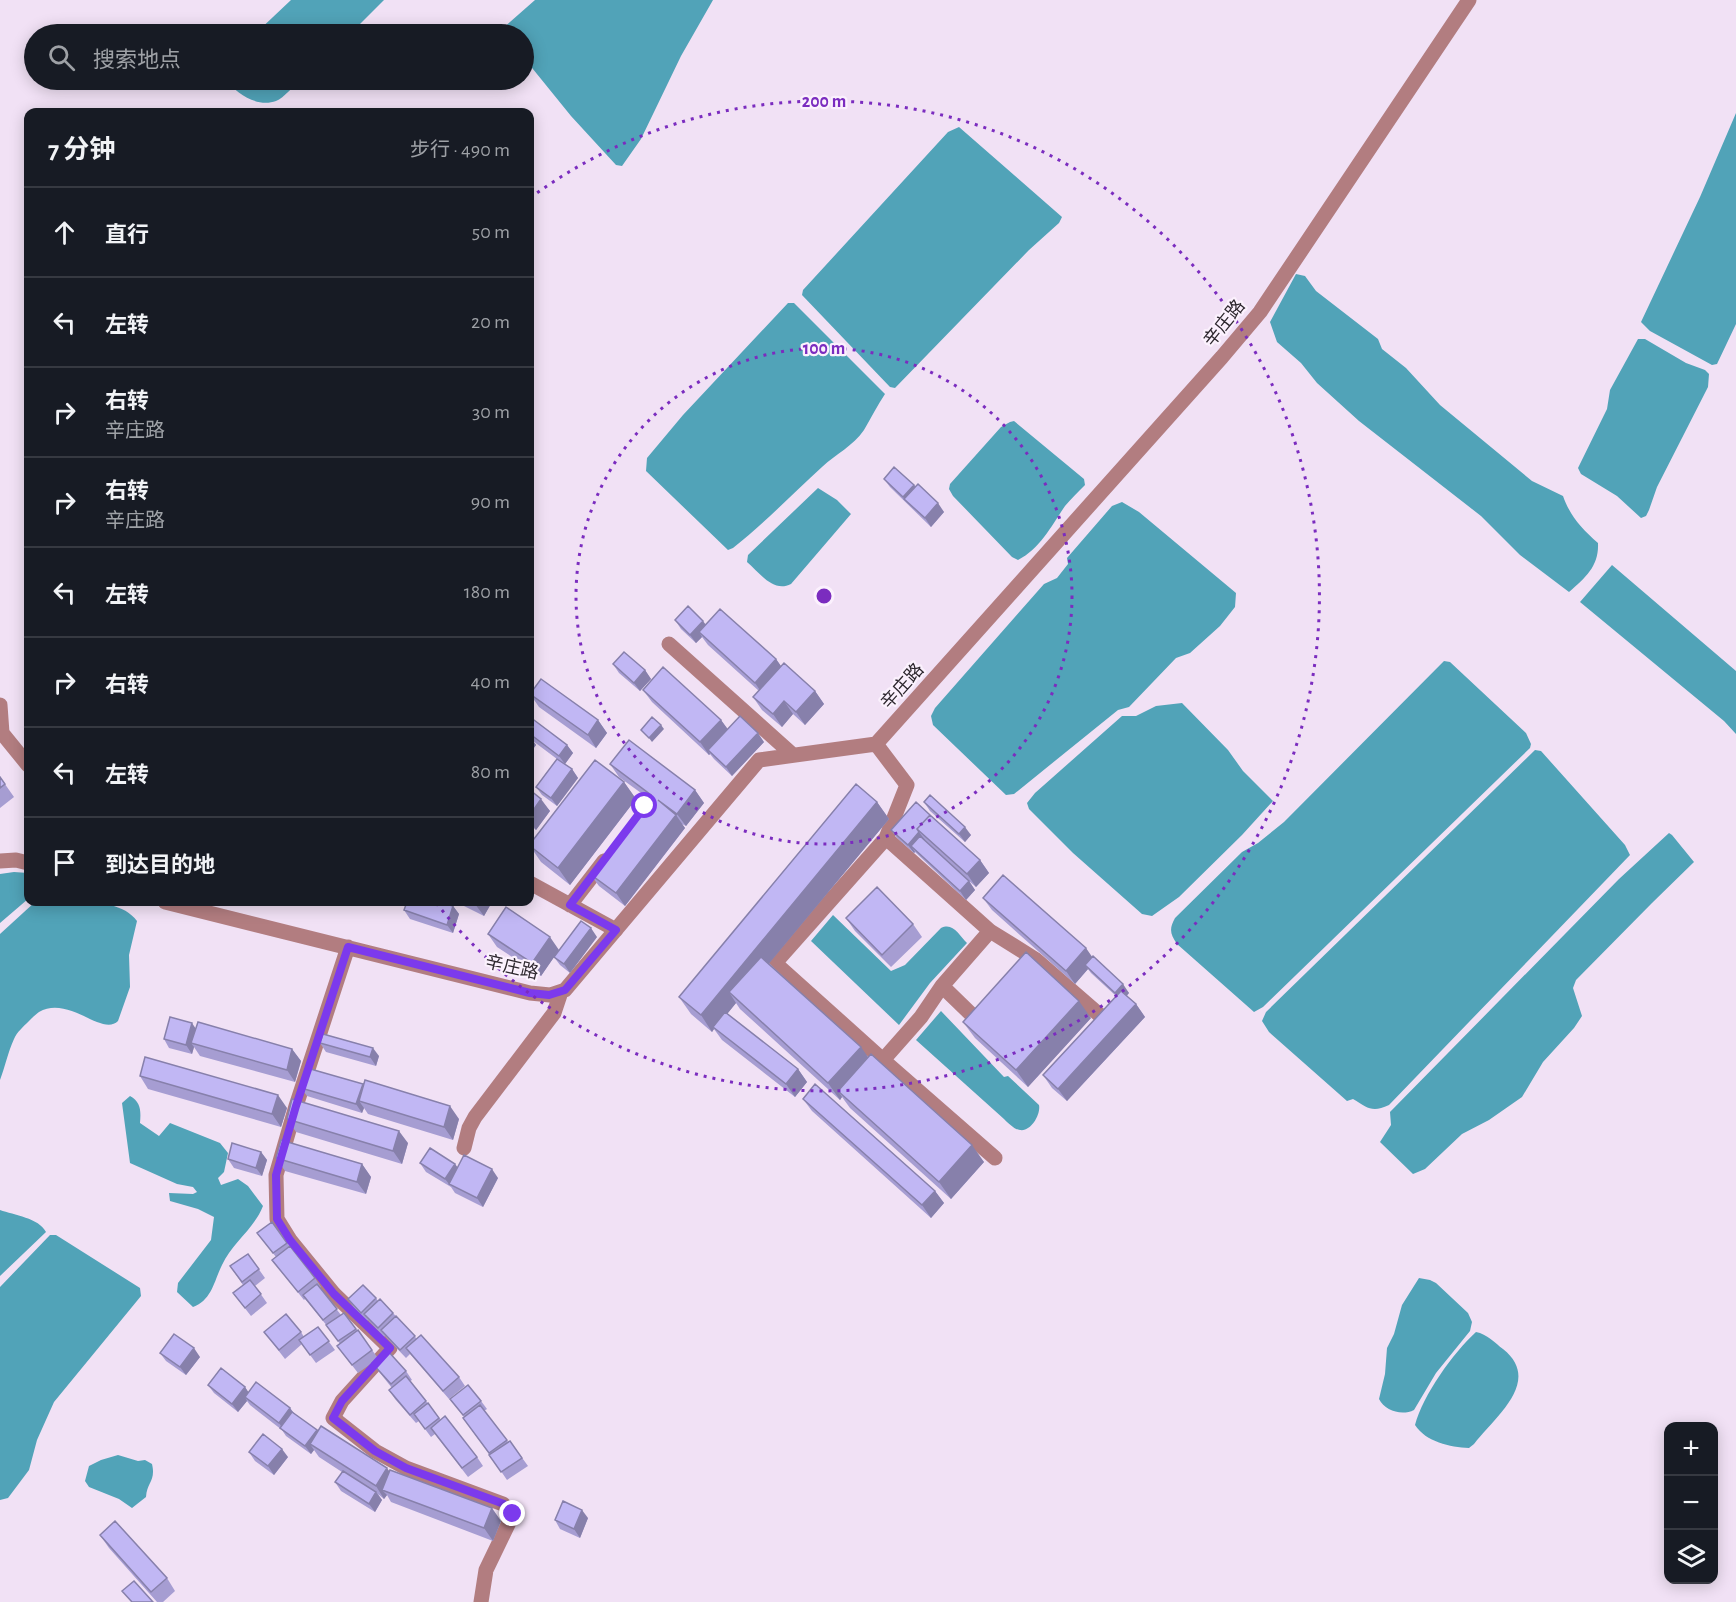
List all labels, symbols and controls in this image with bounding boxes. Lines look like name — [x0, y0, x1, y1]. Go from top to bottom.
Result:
search box — [24, 24, 534, 90]
icon: search — [45, 41, 78, 74]
text: 搜索地点 — [93, 49, 181, 71]
text: 200 m — [802, 93, 846, 111]
text: 7 分钟 — [48, 137, 115, 163]
text: 步行 · 490 m — [410, 140, 510, 160]
icon: ahead — [48, 216, 81, 249]
text: 50 m — [472, 222, 510, 242]
text: 直行 — [105, 224, 149, 246]
street label: 辛庄路 — [1199, 296, 1249, 350]
icon: left — [48, 306, 81, 339]
text: 20 m — [471, 312, 510, 332]
text: 左转 — [105, 314, 149, 336]
text: 100 m — [803, 340, 845, 358]
text: 右转 — [105, 390, 149, 412]
icon: right — [48, 396, 81, 429]
text: 30 m — [472, 402, 510, 422]
text: 辛庄路 — [105, 421, 165, 441]
text: 右转 — [105, 480, 149, 502]
icon: right — [48, 486, 81, 519]
text: 90 m — [471, 492, 510, 512]
text: 辛庄路 — [105, 511, 165, 531]
icon: left — [48, 576, 81, 609]
text: 180 m — [464, 582, 510, 602]
text: 左转 — [105, 584, 149, 606]
centre of rings — [814, 586, 834, 606]
street label: 辛庄路 — [877, 659, 927, 713]
icon: right — [48, 666, 81, 699]
text: 40 m — [471, 672, 510, 692]
text: 右转 — [105, 674, 149, 696]
icon: left — [48, 756, 81, 789]
text: 80 m — [471, 762, 510, 782]
text: 左转 — [105, 764, 149, 786]
route start — [631, 792, 657, 818]
icon: arrive — [48, 846, 81, 879]
text: 到达目的地 — [105, 854, 215, 876]
street label: 辛庄路 — [483, 951, 541, 983]
map controls — [1664, 1422, 1718, 1584]
button: + — [1664, 1422, 1718, 1476]
button: − — [1664, 1476, 1718, 1530]
route end — [499, 1500, 525, 1526]
button: layers — [1664, 1530, 1718, 1584]

